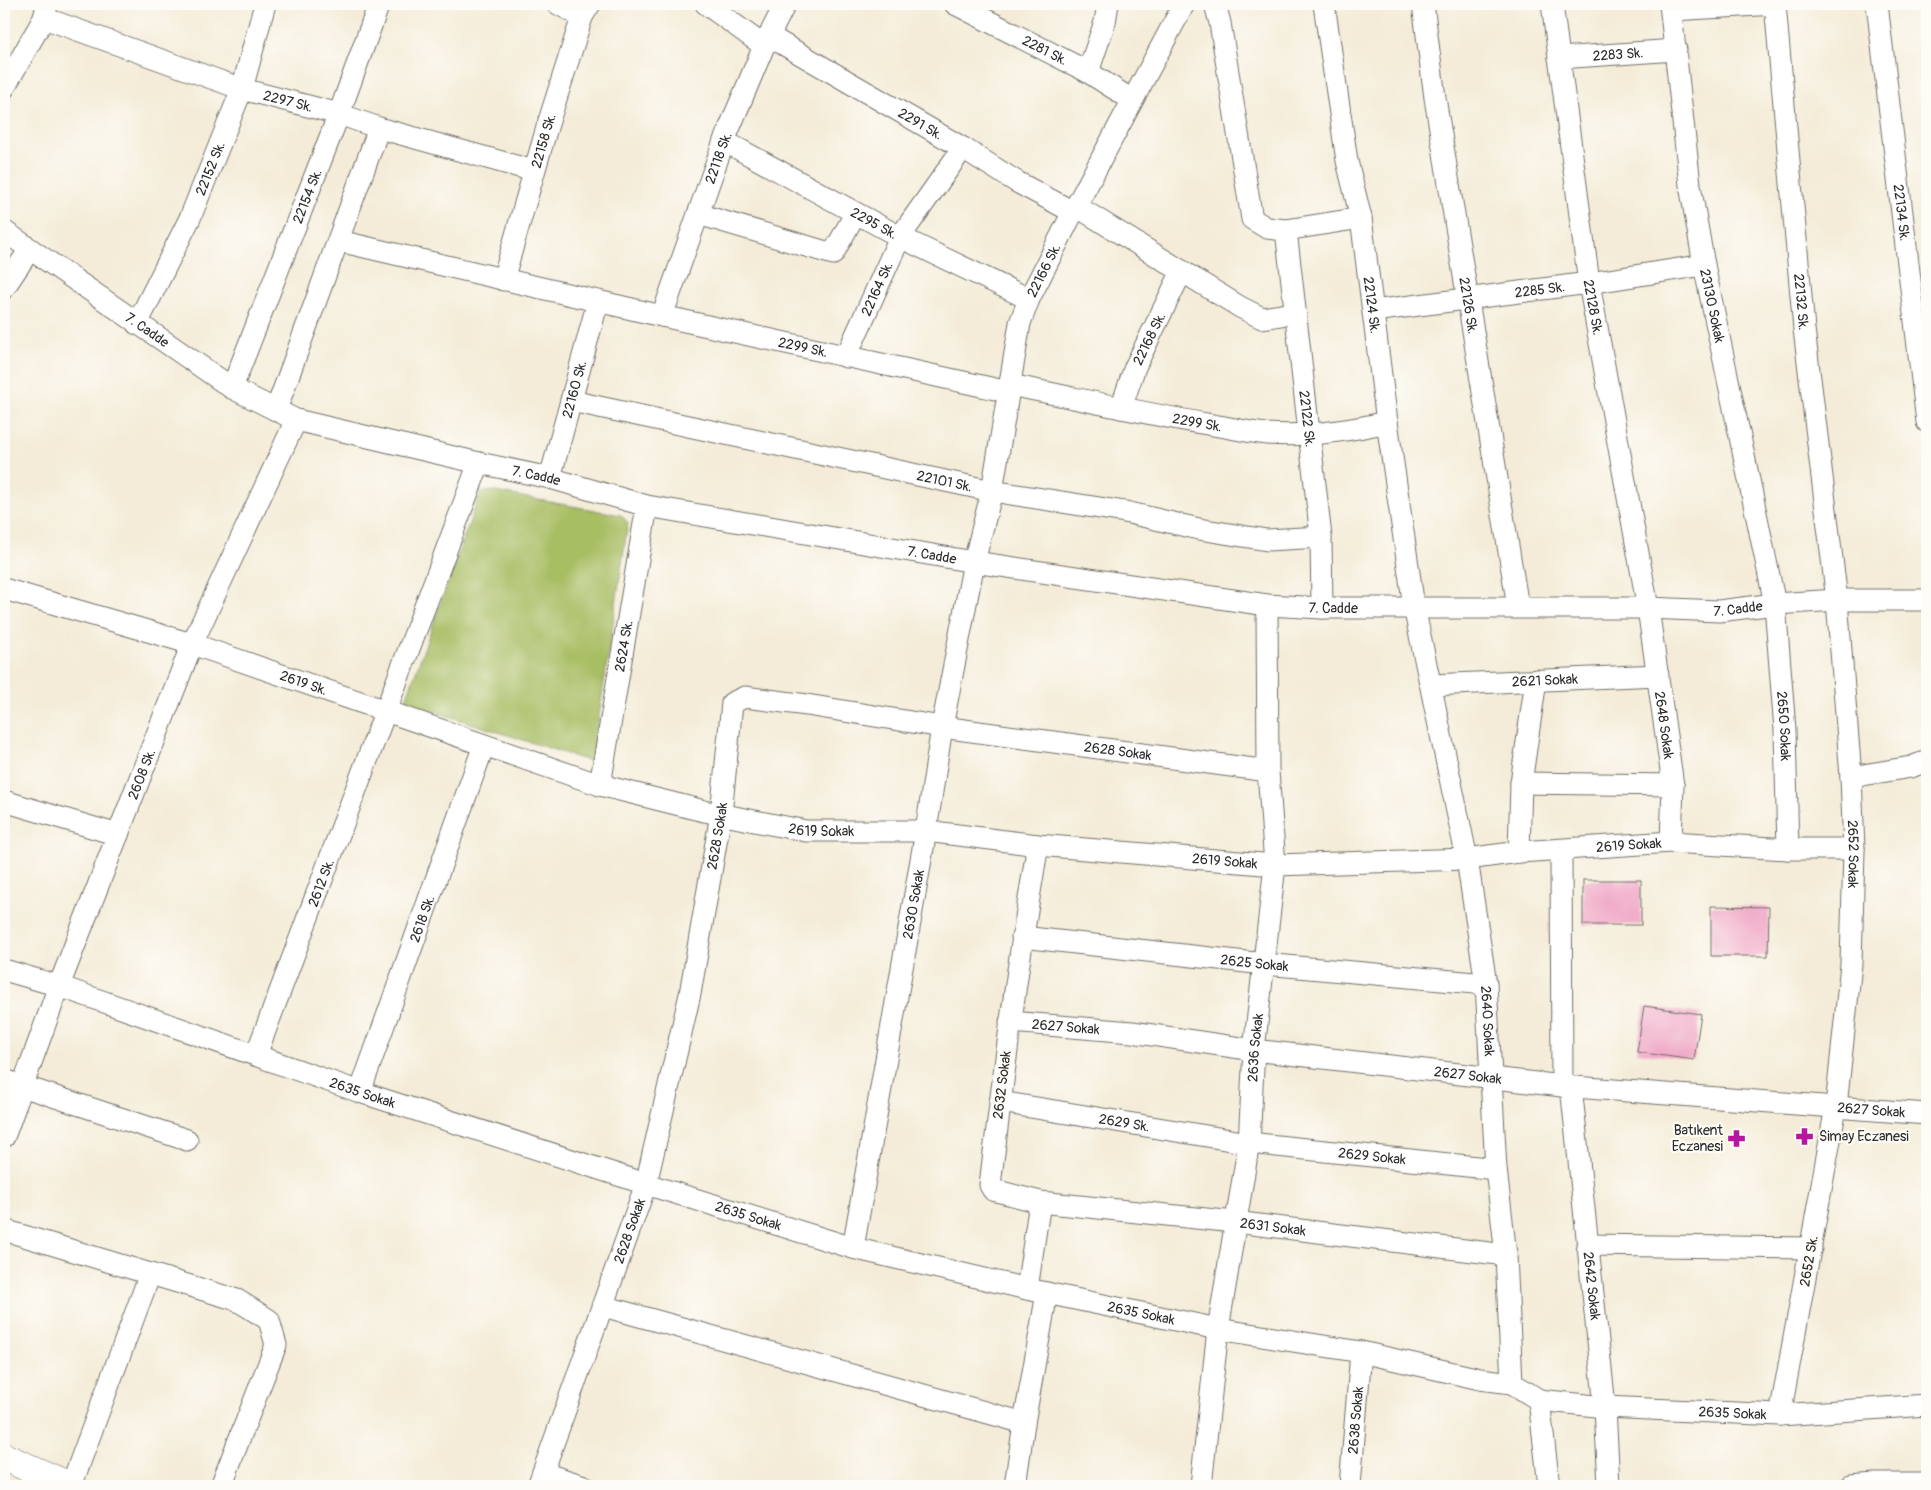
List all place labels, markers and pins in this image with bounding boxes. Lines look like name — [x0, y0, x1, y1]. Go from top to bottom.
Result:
place label: Batıkent Eczanesi — [1672, 1122, 1724, 1155]
pharmacy icon: Simay Eczanesi — [1795, 1126, 1815, 1146]
pharmacy icon: Batıkent Eczanesi — [1727, 1128, 1747, 1148]
place label: Simay Eczanesi — [1819, 1128, 1909, 1145]

